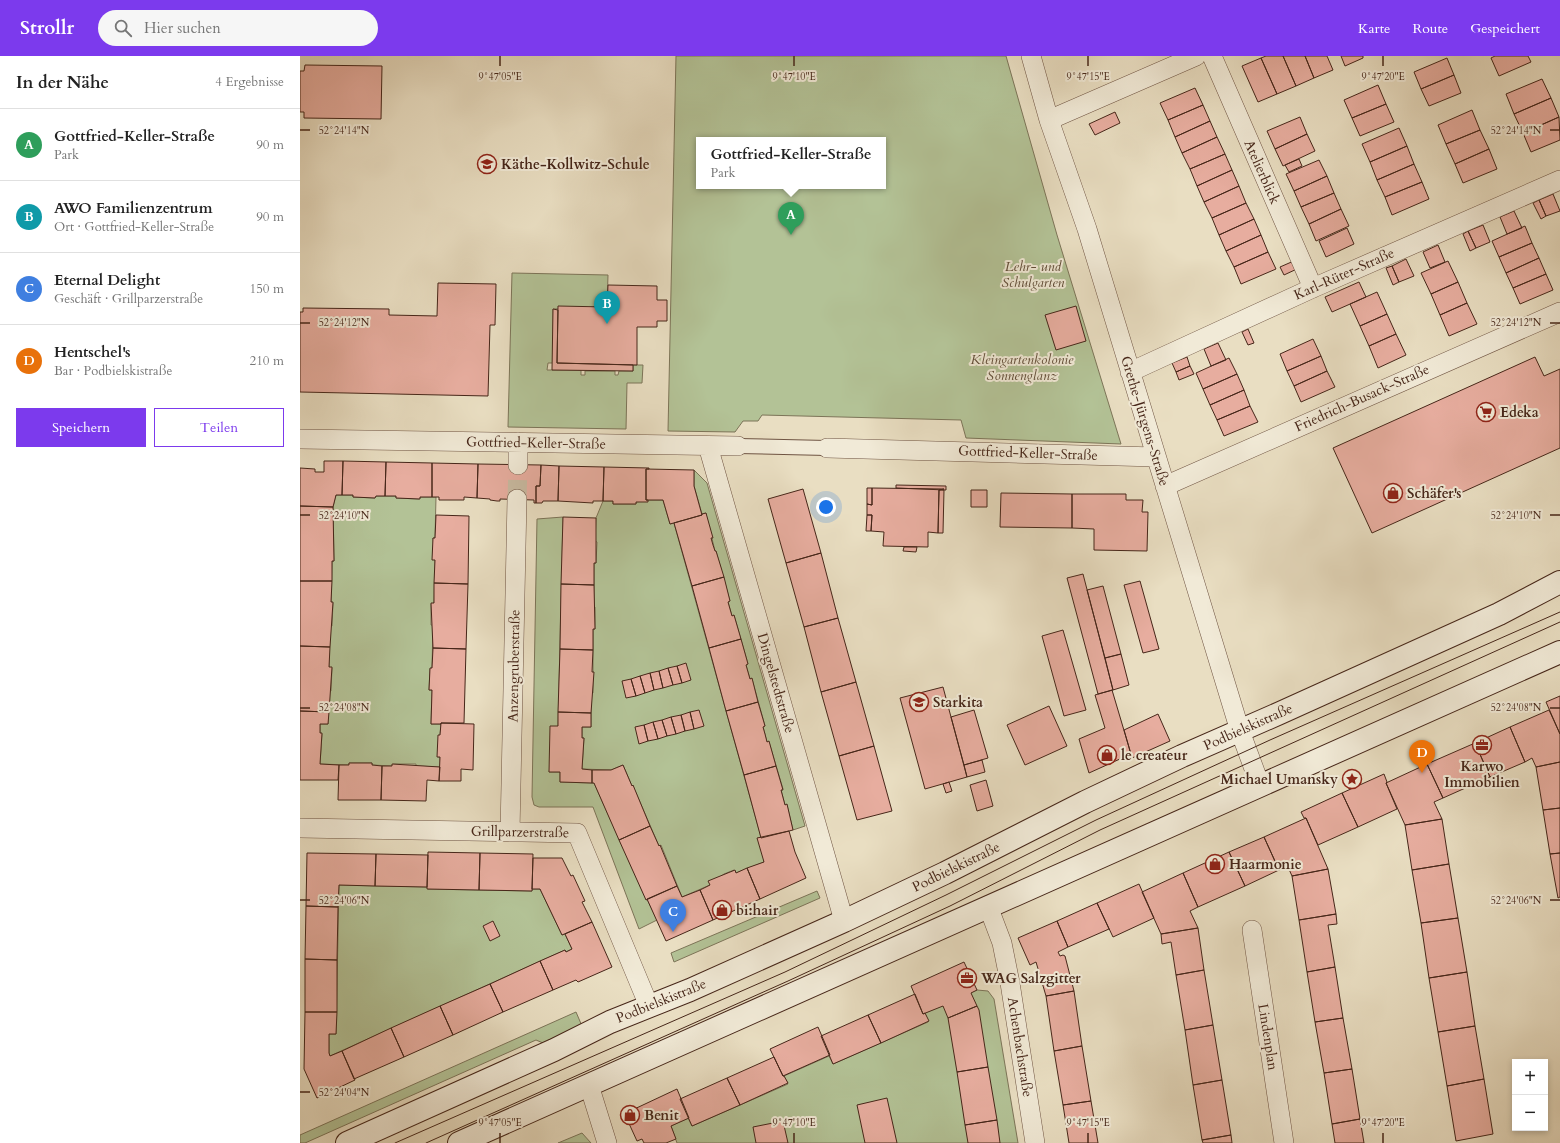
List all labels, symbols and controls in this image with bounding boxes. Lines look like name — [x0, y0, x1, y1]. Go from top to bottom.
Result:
search box — [98, 10, 378, 46]
text: Strollr — [20, 15, 74, 41]
icon: search — [112, 17, 134, 39]
text: Hier suchen — [144, 18, 221, 38]
text: Karte — [1358, 19, 1390, 38]
text: Route — [1412, 19, 1448, 38]
text: Gespeichert — [1470, 19, 1540, 38]
text: 9°47'05"E — [478, 70, 522, 84]
text: 9°47'10"E — [772, 70, 816, 84]
text: 9°47'15"E — [1066, 70, 1110, 84]
text: 9°47'20"E — [1361, 70, 1405, 84]
text: In der Nähe — [16, 71, 109, 94]
text: 4 Ergebnisse — [215, 73, 284, 91]
text: 52°24'14"N — [319, 124, 370, 138]
text: 52°24'14"N — [1491, 124, 1542, 138]
text: Gottfried-Keller-Straße — [54, 126, 215, 146]
text: A — [24, 136, 34, 154]
text: 90 m — [256, 136, 284, 154]
popup — [696, 137, 886, 189]
street label: Atelierblick — [1239, 137, 1285, 208]
text: Gottfried-Keller-Straße — [711, 144, 871, 164]
text: Park — [54, 146, 79, 164]
school or university icon: Käthe-Kollwitz-Schule — [476, 153, 498, 175]
place label: Käthe-Kollwitz-Schule — [501, 155, 650, 174]
text: Park — [711, 164, 736, 182]
text: AWO Familienzentrum — [54, 198, 212, 218]
pin: A — [778, 202, 804, 235]
text: B — [24, 208, 34, 226]
text: 90 m — [256, 208, 284, 226]
text: Ort · Gottfried-Keller-Straße — [54, 218, 214, 236]
street label: Karl-Rüter-Straße — [1291, 243, 1397, 305]
park label: Lehr- und Schulgarten — [1002, 257, 1065, 292]
text: Eternal Delight — [54, 270, 160, 290]
text: C — [24, 280, 34, 298]
text: 150 m — [250, 280, 284, 298]
text: Geschäft · Grillparzerstraße — [54, 290, 203, 308]
pin: B — [594, 291, 620, 324]
text: 52°24'12"N — [319, 316, 370, 330]
text: 52°24'12"N — [1491, 316, 1542, 330]
text: Hentschel's — [54, 342, 131, 362]
park label: Kleingartenkolonie Sonnenglanz — [971, 350, 1074, 385]
text: D — [23, 352, 35, 370]
text: 210 m — [250, 352, 284, 370]
street label: Grethe-Jürgens-Straße — [1116, 354, 1174, 488]
street label: Friedrich-Busack-Straße — [1292, 360, 1432, 436]
text: Bar · Podbielskistraße — [54, 362, 172, 380]
supermarket icon: Edeka — [1475, 401, 1497, 423]
place label: Edeka — [1500, 403, 1539, 422]
button: Speichern — [16, 408, 146, 447]
button: Teilen — [154, 408, 284, 447]
street label: Gottfried-Keller-Straße — [466, 432, 606, 454]
street label: Gottfried-Keller-Straße — [958, 441, 1098, 465]
shop icon: Schäfer's — [1382, 482, 1404, 504]
place label: Schäfer's — [1407, 484, 1462, 503]
your location — [816, 497, 836, 517]
text: 52°24'10"N — [319, 509, 370, 523]
text: 52°24'10"N — [1491, 509, 1542, 523]
street label: Anzengruberstraße — [504, 609, 524, 723]
street label: Dingelstedtstraße — [753, 631, 799, 735]
school or university icon: Starkita — [908, 691, 930, 713]
place label: Starkita — [933, 693, 983, 712]
street label: Podbielskistraße — [1200, 699, 1296, 755]
text: 52°24'08"N — [319, 701, 370, 715]
text: 52°24'08"N — [1491, 701, 1542, 715]
office icon: Karwo Immobilien — [1471, 734, 1493, 756]
pin: D — [1409, 740, 1435, 773]
shop icon: le createur — [1096, 744, 1118, 766]
place label: le createur — [1121, 746, 1188, 765]
place label: Karwo Immobilien — [1444, 757, 1520, 792]
place icon: Michael Umansky — [1341, 768, 1363, 790]
place label: Michael Umansky — [1221, 770, 1338, 789]
street label: Grillparzerstraße — [471, 822, 569, 842]
street label: Podbielskistraße — [909, 837, 1003, 897]
shop icon: Haarmonie — [1204, 853, 1226, 875]
place label: Haarmonie — [1229, 855, 1302, 874]
text: 52°24'06"N — [319, 894, 370, 908]
text: 52°24'06"N — [1491, 894, 1542, 908]
pin: C — [660, 899, 686, 932]
shop icon: bi:hair — [711, 899, 733, 921]
place label: bi:hair — [736, 901, 779, 920]
office icon: WAG Salzgitter — [956, 967, 978, 989]
place label: WAG Salzgitter — [980, 969, 1081, 988]
street label: Podbielskistraße — [613, 974, 709, 1028]
street label: Achenbachstraße — [1003, 996, 1037, 1098]
street label: Lindenplan — [1253, 1002, 1283, 1072]
map controls — [1512, 1059, 1548, 1131]
button: + — [1512, 1059, 1548, 1095]
text: 52°24'04"N — [319, 1086, 370, 1100]
button: − — [1512, 1095, 1548, 1131]
shop icon: Benit — [619, 1104, 641, 1126]
place label: Benit — [644, 1106, 679, 1125]
text: 9°47'05"E — [478, 1116, 522, 1130]
text: 9°47'10"E — [772, 1116, 816, 1130]
text: 9°47'15"E — [1066, 1116, 1110, 1130]
text: 9°47'20"E — [1361, 1116, 1405, 1130]

